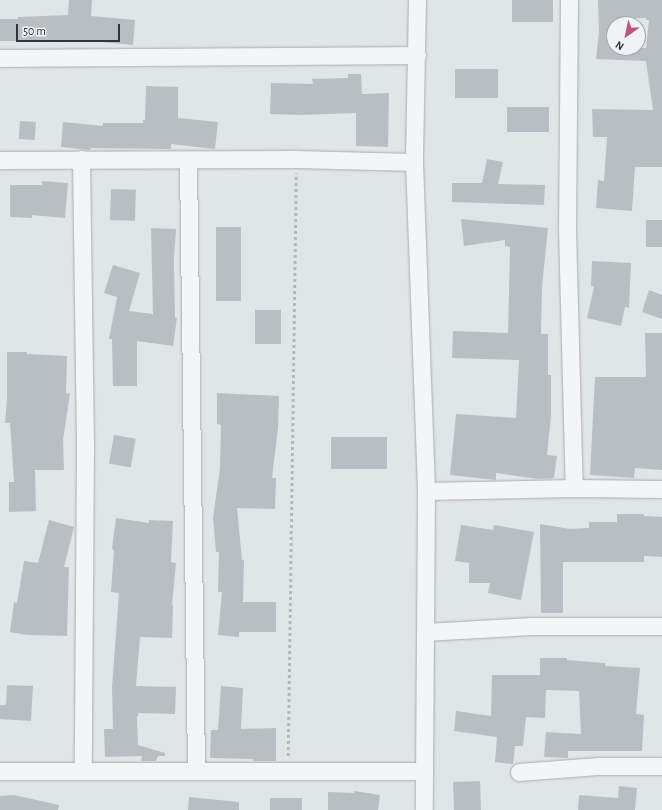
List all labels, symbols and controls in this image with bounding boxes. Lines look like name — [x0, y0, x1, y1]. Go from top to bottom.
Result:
scale bar — [18, 16, 122, 42]
north arrow — [606, 16, 646, 56]
text: 50 m — [23, 25, 46, 37]
text: N — [614, 39, 626, 52]

